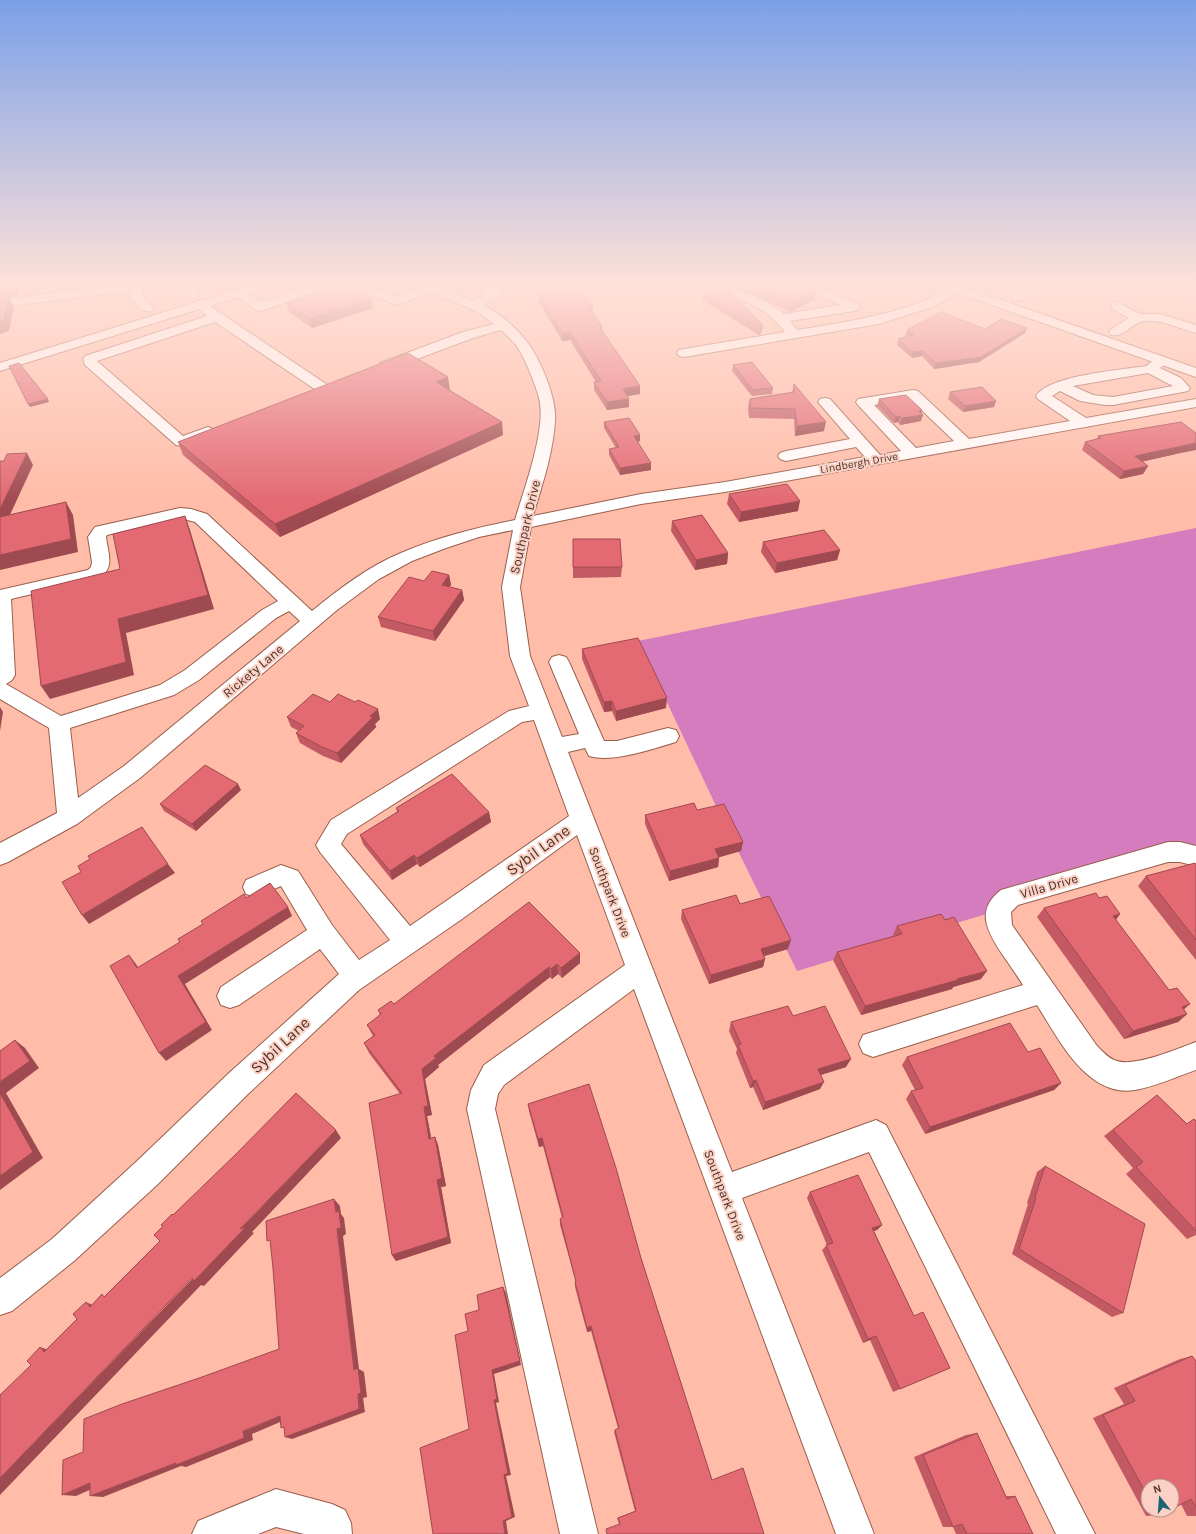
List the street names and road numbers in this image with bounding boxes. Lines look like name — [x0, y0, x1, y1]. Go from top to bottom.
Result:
street label: Lindbergh Drive — [819, 450, 899, 476]
street label: Southpark Drive — [507, 478, 543, 575]
street label: Rickety Lane — [220, 641, 287, 701]
street label: Sybil Lane — [503, 821, 573, 879]
street label: Southpark Drive — [586, 845, 634, 940]
street label: Villa Drive — [1019, 871, 1080, 901]
street label: Sybil Lane — [247, 1013, 313, 1077]
street label: Southpark Drive — [701, 1148, 749, 1243]

